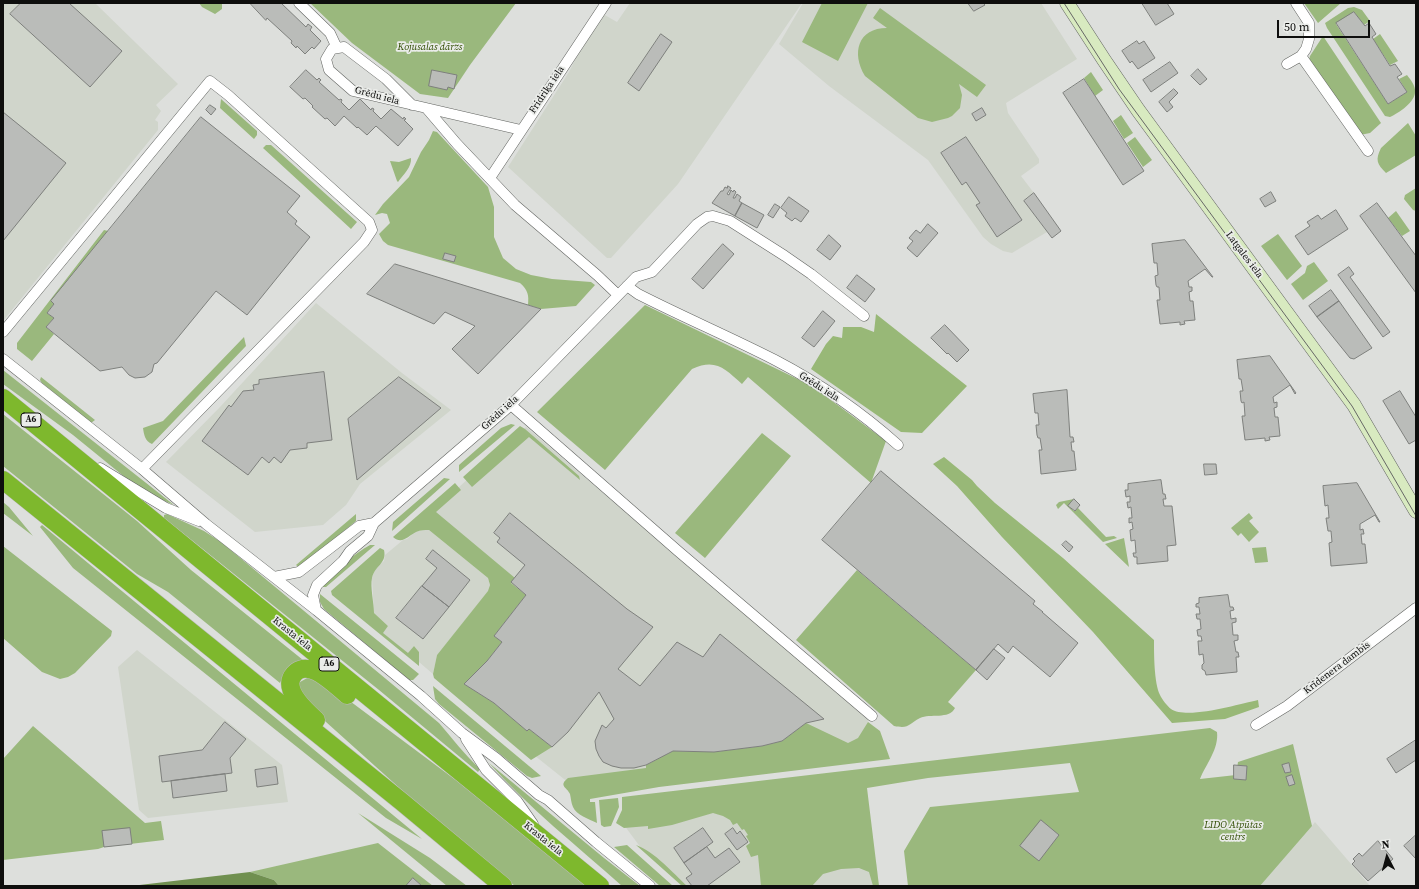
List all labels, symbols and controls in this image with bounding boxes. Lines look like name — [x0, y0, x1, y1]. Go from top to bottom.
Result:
scale bar — [1279, 12, 1372, 38]
text: 50 m — [1284, 19, 1310, 35]
park label: Kojusalas dārzs — [398, 41, 462, 53]
street label: Fridriķa iela — [527, 64, 567, 116]
street label: Grēdu iela — [353, 84, 401, 108]
street label: Latgales iela — [1223, 229, 1265, 281]
street label: Grēdu iela — [797, 370, 841, 404]
street label: Grēdu iela — [479, 393, 521, 433]
road number: A6 — [21, 413, 41, 427]
street label: Krasta iela — [270, 615, 314, 653]
street label: Krīdenera dambis — [1301, 639, 1373, 697]
road number: A6 — [319, 657, 339, 671]
park label: LIDO Atpūtas centrs — [1204, 819, 1262, 842]
street label: Krasta iela — [521, 820, 565, 858]
north arrow — [1367, 837, 1407, 877]
text: N — [1381, 837, 1390, 852]

